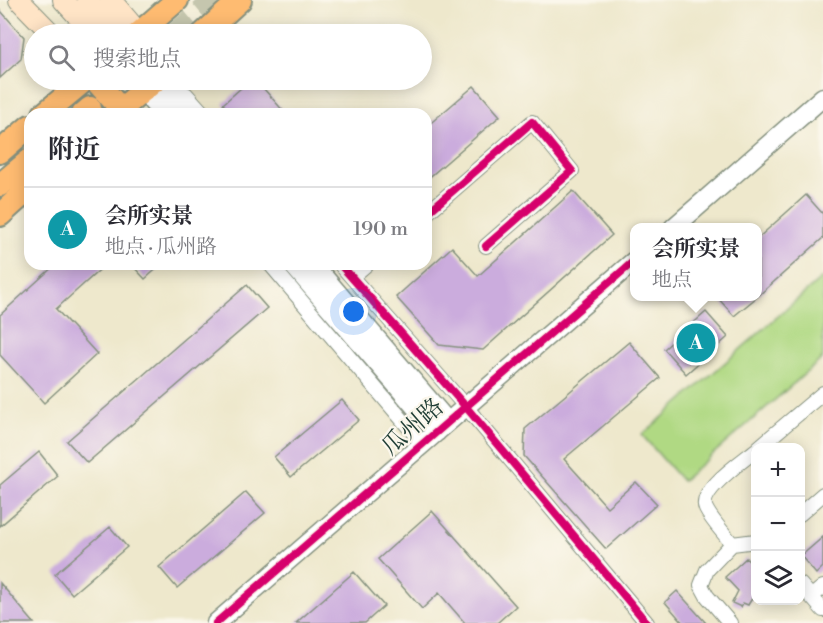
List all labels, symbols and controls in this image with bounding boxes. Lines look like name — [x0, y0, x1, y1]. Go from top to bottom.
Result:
search box — [24, 24, 432, 90]
icon: search — [45, 41, 78, 74]
text: 搜索地点 — [93, 46, 181, 73]
text: 附近 — [48, 134, 100, 166]
text: 会所实景 — [105, 203, 193, 230]
text: A — [60, 217, 75, 242]
text: 190 m — [353, 217, 408, 242]
popup — [630, 223, 762, 301]
text: 地点 · 瓜州路 — [105, 235, 217, 260]
text: 会所实景 — [652, 236, 740, 263]
text: 地点 — [652, 268, 692, 293]
your location — [339, 297, 368, 326]
pin: A — [676, 320, 716, 366]
street label: 瓜州路 — [376, 392, 450, 462]
map controls — [751, 443, 805, 605]
button: + — [751, 443, 805, 497]
button: − — [751, 497, 805, 551]
button: layers — [751, 551, 805, 605]

